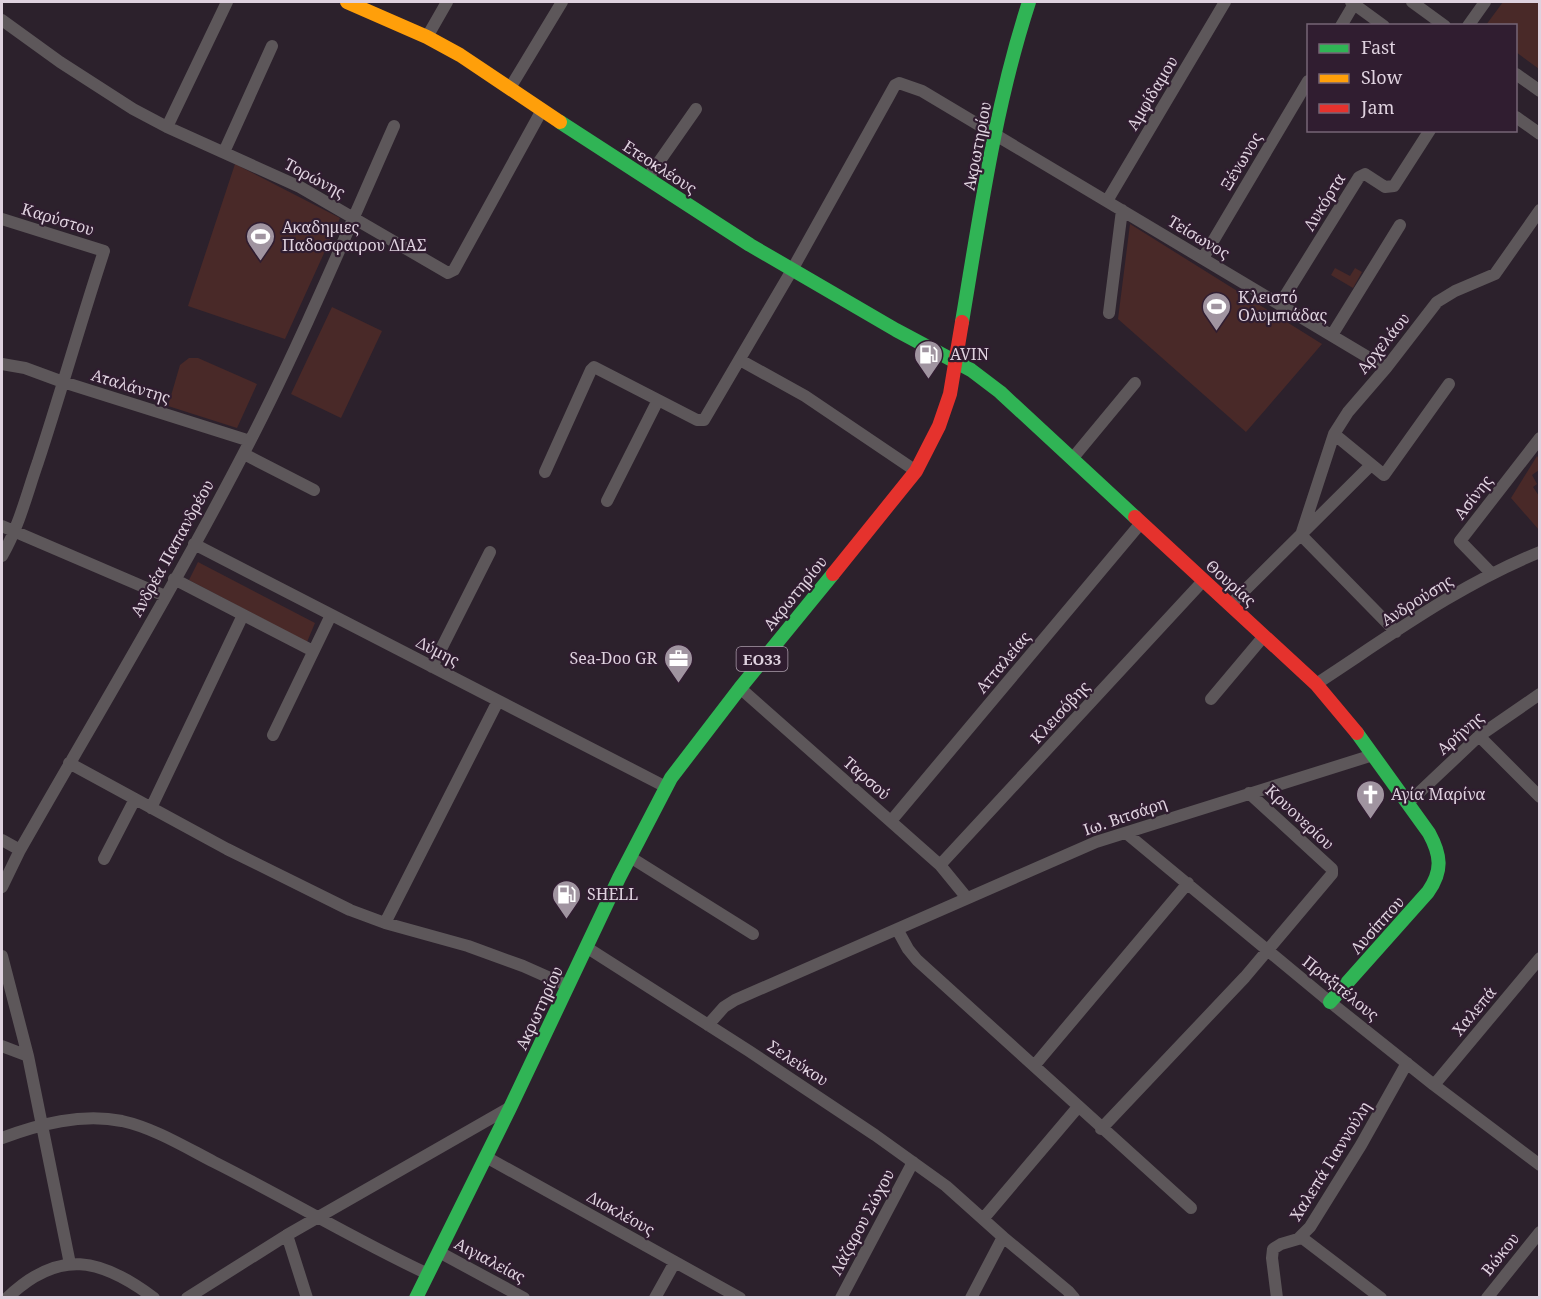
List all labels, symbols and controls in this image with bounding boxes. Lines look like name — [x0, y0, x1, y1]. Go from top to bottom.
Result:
legend — [1307, 24, 1517, 132]
text: Fast — [1361, 35, 1396, 59]
street label: Αμφίδαμου — [1121, 52, 1183, 134]
text: Slow — [1361, 65, 1403, 89]
text: Jam — [1360, 95, 1395, 119]
street label: Ακρωτηρίου — [958, 100, 996, 192]
street label: Ξένωνος — [1215, 128, 1267, 194]
street label: Ετεοκλέους — [619, 135, 701, 199]
street label: Τορώνης — [281, 153, 350, 203]
street label: Λυκόρτα — [1298, 169, 1350, 235]
street label: Καρύστου — [19, 198, 97, 240]
street label: Τείσωνος — [1164, 210, 1234, 264]
place label: Ακαδημιες Παδοσφαιρου ΔΙΑΣ — [282, 216, 427, 256]
sports icon: Ακαδημιες Παδοσφαιρου ΔΙΑΣ — [245, 220, 277, 262]
place label: Κλειστό Ολυμπιάδας — [1238, 286, 1327, 326]
sports icon: Κλειστό Ολυμπιάδας — [1201, 290, 1233, 332]
street label: Αρχελάου — [1352, 308, 1414, 378]
fuel station icon: AVIN — [913, 338, 945, 380]
place label: AVIN — [950, 343, 989, 365]
street label: Αταλάντης — [89, 364, 173, 409]
street label: Ασίνης — [1449, 470, 1498, 524]
street label: Ανδρέα Παπανδρέου — [125, 476, 219, 620]
street label: Ακρωτηρίου — [758, 551, 832, 635]
street label: Θουρίας — [1201, 555, 1261, 612]
street label: Ανδρούσης — [1377, 569, 1457, 631]
street label: Ατταλείας — [971, 626, 1036, 698]
street label: Δύμης — [413, 631, 463, 671]
office icon: Sea-Doo GR — [662, 642, 694, 684]
place label: Sea-Doo GR — [570, 647, 657, 669]
road number: ΕΟ33 — [736, 647, 788, 671]
street label: Κλεισόβης — [1025, 676, 1095, 748]
street label: Αρήνης — [1432, 706, 1488, 760]
street label: Ταρσού — [839, 751, 895, 805]
church icon: Αγία Μαρίνα — [1354, 778, 1386, 820]
street label: Κρυονερίου — [1261, 779, 1339, 855]
place label: Αγία Μαρίνα — [1391, 783, 1486, 805]
street label: Ιω. Βιτσάρη — [1080, 791, 1170, 841]
fuel station icon: SHELL — [550, 878, 582, 920]
place label: SHELL — [587, 883, 638, 905]
street label: Λυσίππου — [1345, 891, 1409, 959]
street label: Πραξιτέλους — [1298, 950, 1384, 1026]
street label: Ακρωτηρίου — [510, 963, 568, 1053]
street label: Χαλεπά — [1447, 982, 1501, 1040]
street label: Σελεύκου — [763, 1035, 833, 1091]
street label: Χαλεπά Γιαννούλη — [1284, 1097, 1376, 1225]
street label: Λάζαρου Σώχου — [825, 1165, 899, 1279]
street label: Διοκλέους — [583, 1185, 659, 1241]
street label: Βώκου — [1476, 1228, 1524, 1280]
street label: Αιγιαλείας — [451, 1232, 530, 1288]

